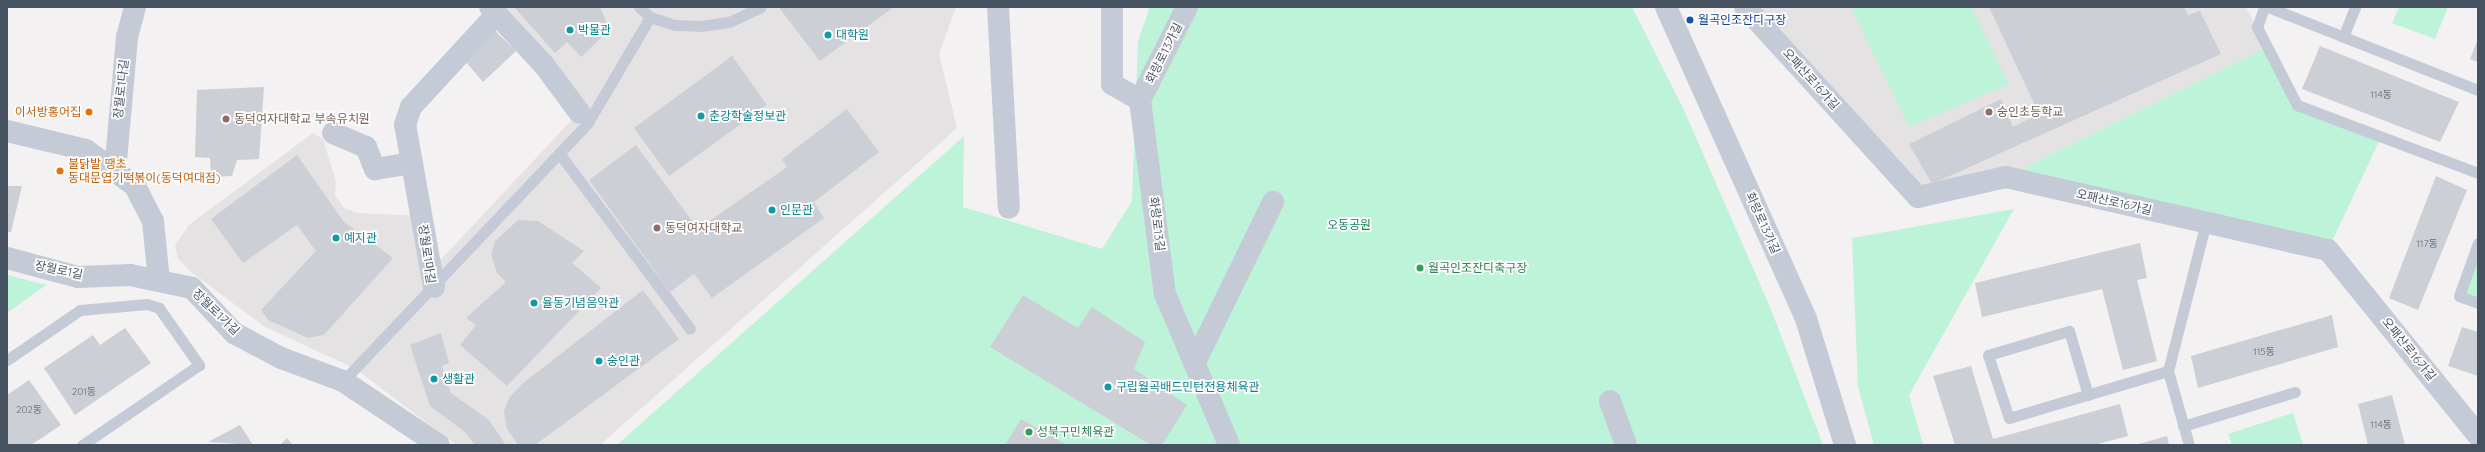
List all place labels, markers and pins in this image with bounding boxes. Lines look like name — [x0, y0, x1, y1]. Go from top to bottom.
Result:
place label: 월곡인조잔디구장 — [1698, 13, 1786, 27]
marker: 월곡인조잔디구장 — [1685, 15, 1695, 25]
place label: 박물관 — [578, 23, 611, 37]
marker: 박물관 — [565, 25, 575, 35]
place label: 대학원 — [836, 28, 869, 42]
marker: 대학원 — [823, 30, 833, 40]
place label: 이서방홍어집 — [15, 105, 81, 119]
place label: 숭인초등학교 — [1997, 105, 2063, 119]
marker: 이서방홍어집 — [84, 107, 94, 117]
marker: 숭인초등학교 — [1984, 107, 1994, 117]
place label: 춘강학술정보관 — [709, 109, 786, 123]
marker: 춘강학술정보관 — [696, 111, 706, 121]
place label: 동덕여자대학교 부속유치원 — [234, 112, 370, 126]
marker: 동덕여자대학교 부속유치원 — [221, 114, 231, 124]
place label: 불닭발 땡초 동대문엽기떡볶이(동덕여대점) — [68, 157, 220, 185]
marker: 불닭발 땡초 동대문엽기떡볶이(동덕여대점) — [55, 166, 65, 176]
place label: 인문관 — [780, 203, 813, 217]
marker: 인문관 — [767, 205, 777, 215]
place label: 동덕여자대학교 — [665, 221, 742, 235]
marker: 동덕여자대학교 — [652, 223, 662, 233]
place label: 예지관 — [344, 231, 377, 245]
marker: 예지관 — [331, 233, 341, 243]
place label: 월곡인조잔디축구장 — [1428, 261, 1527, 275]
marker: 월곡인조잔디축구장 — [1415, 263, 1425, 273]
place label: 율동기념음악관 — [542, 296, 619, 310]
marker: 율동기념음악관 — [529, 298, 539, 308]
place label: 숭인관 — [607, 354, 640, 368]
marker: 숭인관 — [594, 356, 604, 366]
place label: 생활관 — [442, 372, 475, 386]
marker: 생활관 — [429, 374, 439, 384]
place label: 구립월곡배드민턴전용체육관 — [1116, 380, 1260, 394]
marker: 구립월곡배드민턴전용체육관 — [1103, 382, 1113, 392]
place label: 성북구민체육관 — [1037, 425, 1114, 439]
marker: 성북구민체육관 — [1024, 427, 1034, 437]

